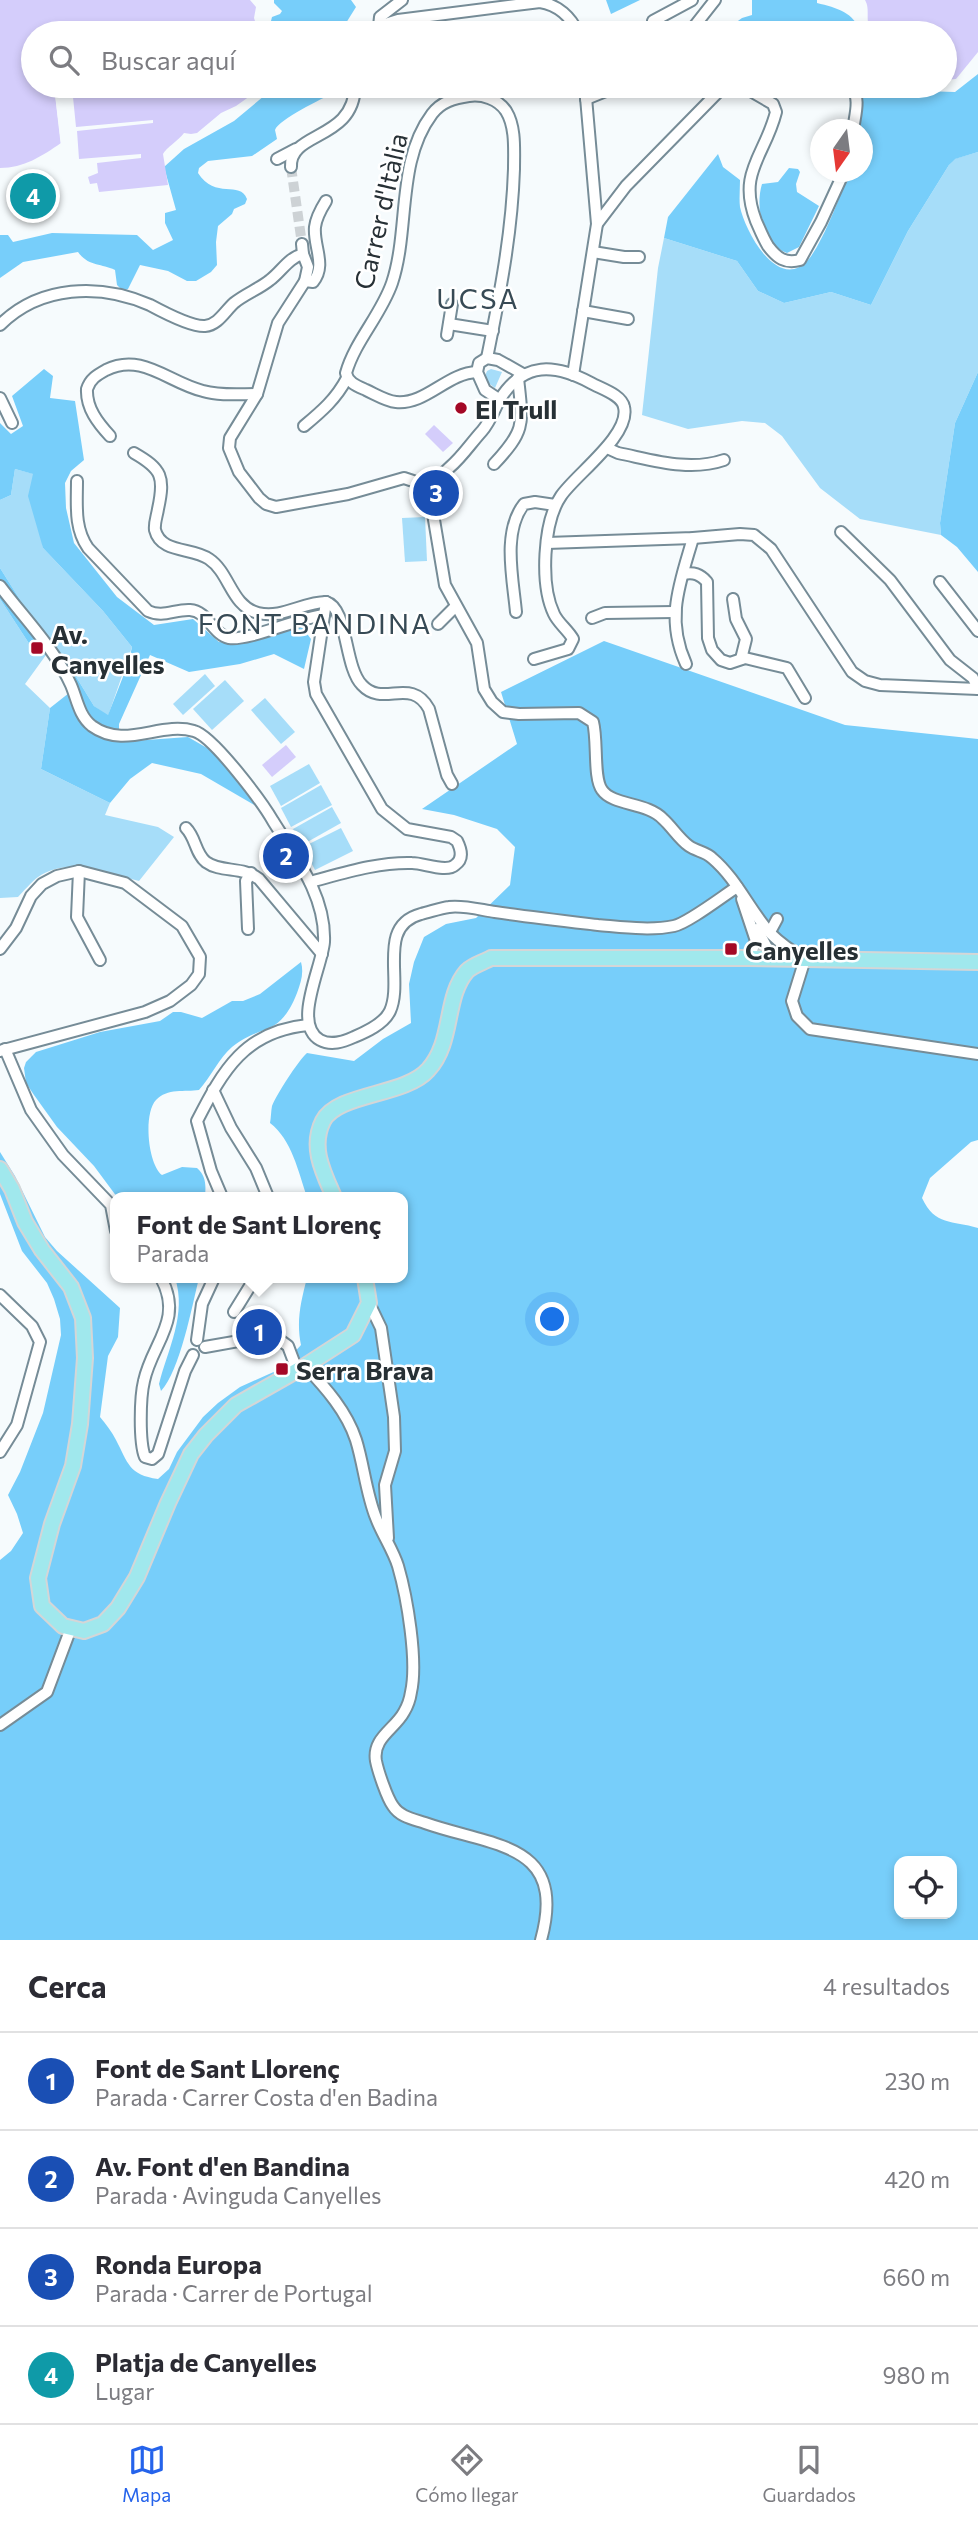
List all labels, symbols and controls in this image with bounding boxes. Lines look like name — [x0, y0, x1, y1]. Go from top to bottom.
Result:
search box — [21, 21, 957, 98]
icon: search — [45, 41, 83, 79]
text: Buscar aquí — [101, 44, 236, 75]
north arrow — [810, 119, 873, 182]
street label: Carrer d'Itàlia — [347, 130, 413, 292]
pin: 4 — [10, 170, 56, 222]
district label: UCSA — [436, 281, 520, 315]
place label: El Trull — [475, 393, 557, 424]
marker: El Trull — [453, 400, 469, 416]
pin: 3 — [413, 467, 459, 519]
district label: FONT BANDINA — [198, 606, 432, 640]
place label: Av. Canyelles — [51, 618, 165, 679]
marker: Av. Canyelles — [29, 640, 45, 656]
pin: 2 — [263, 830, 309, 882]
place label: Canyelles — [745, 934, 859, 965]
marker: Canyelles — [723, 941, 739, 957]
popup — [110, 1192, 408, 1283]
text: Font de Sant Llorenç — [137, 1208, 381, 1239]
text: Parada — [137, 1239, 209, 1267]
your location — [535, 1302, 569, 1336]
pin: 1 — [236, 1306, 282, 1358]
place label: Serra Brava — [296, 1354, 434, 1385]
marker: Serra Brava — [274, 1361, 290, 1377]
map controls — [894, 1856, 957, 1919]
button: locate — [894, 1856, 957, 1919]
text: Cerca — [28, 1967, 107, 2004]
text: 4 resultados — [823, 1972, 950, 2000]
text: Font de Sant Llorenç — [95, 2052, 340, 2083]
text: 1 — [46, 2067, 56, 2095]
text: 230 m — [885, 2067, 950, 2095]
text: Parada · Carrer Costa d'en Badina — [95, 2083, 438, 2111]
text: Av. Font d'en Bandina — [95, 2150, 350, 2181]
text: 2 — [44, 2165, 58, 2193]
text: 420 m — [884, 2165, 950, 2193]
text: Parada · Avinguda Canyelles — [95, 2181, 382, 2209]
text: Ronda Europa — [95, 2248, 262, 2279]
text: 3 — [44, 2263, 58, 2291]
text: 660 m — [883, 2263, 950, 2291]
text: Parada · Carrer de Portugal — [95, 2279, 373, 2307]
text: Platja de Canyelles — [95, 2346, 317, 2377]
text: 4 — [44, 2361, 58, 2389]
text: 980 m — [883, 2361, 950, 2389]
text: Lugar — [95, 2377, 155, 2405]
tab: Mapa — [122, 2441, 171, 2506]
tab: Cómo llegar — [415, 2441, 518, 2506]
tab: Guardados — [763, 2441, 856, 2506]

